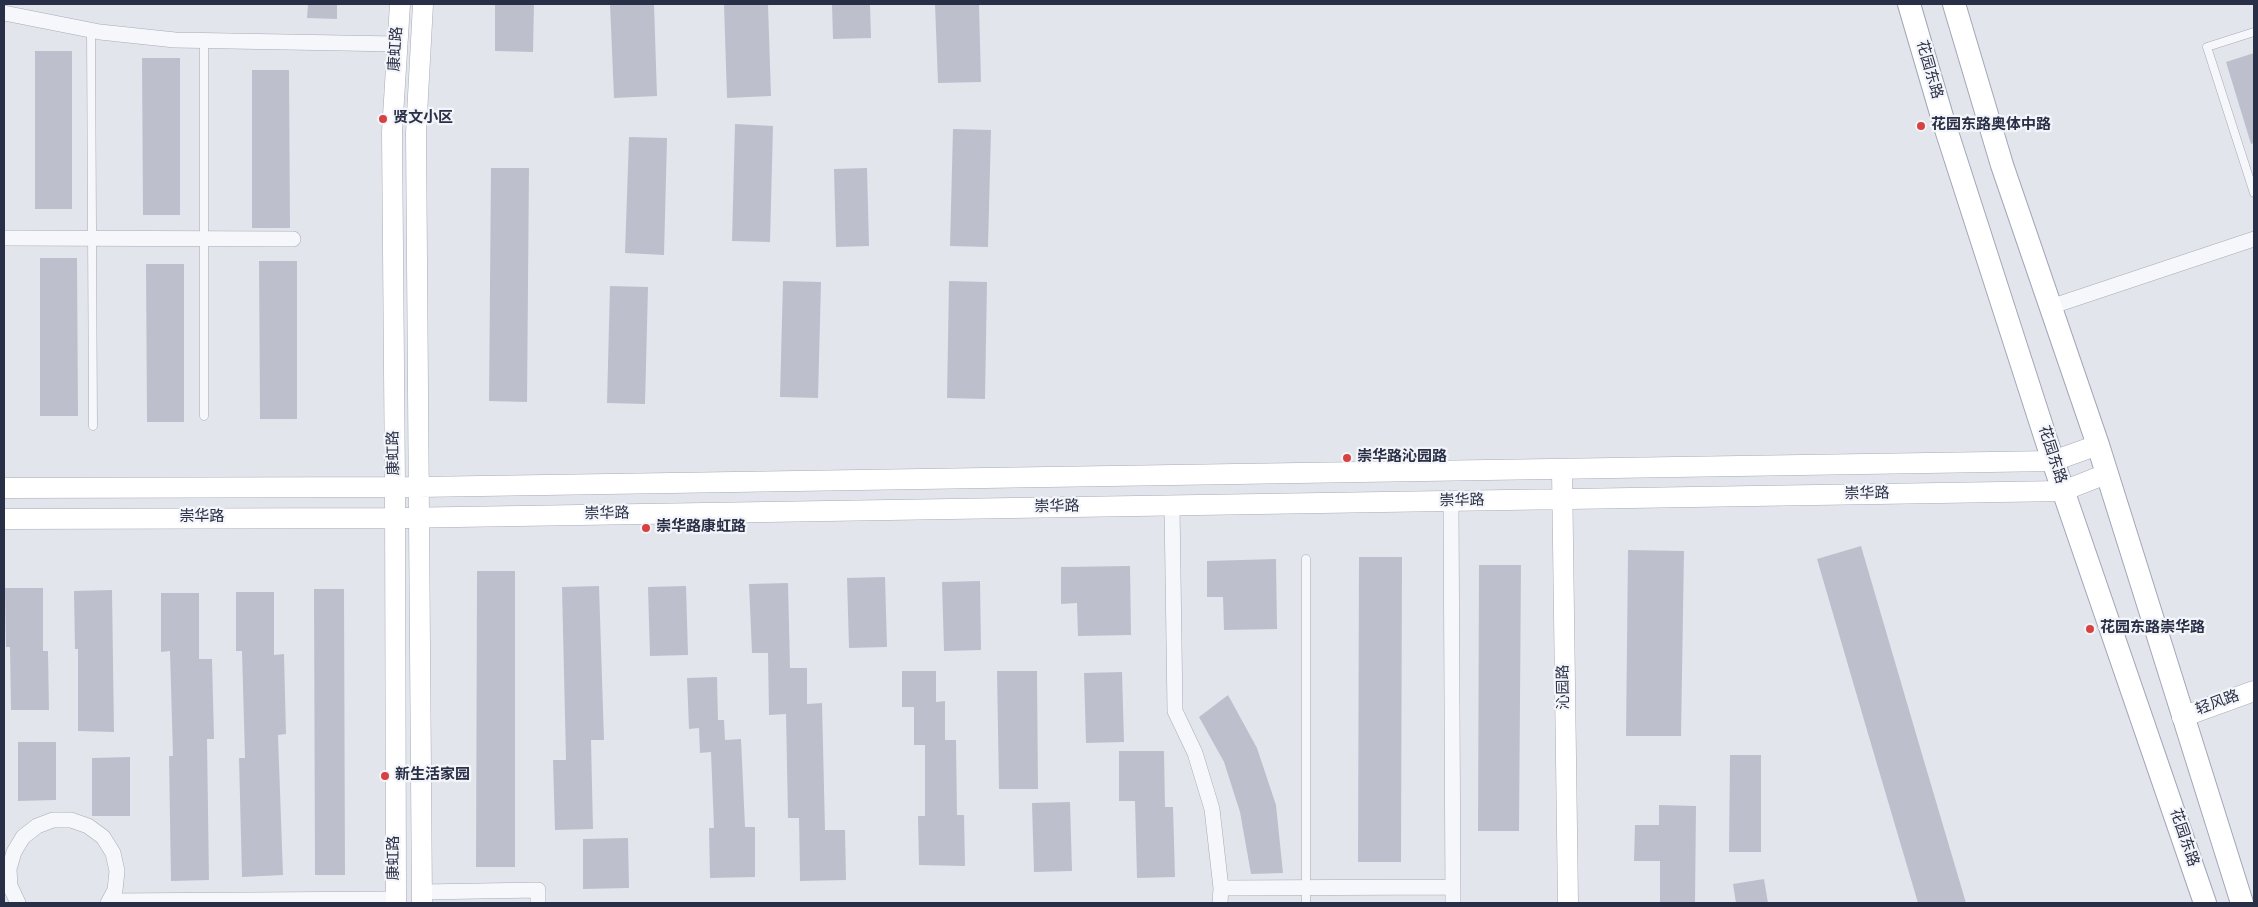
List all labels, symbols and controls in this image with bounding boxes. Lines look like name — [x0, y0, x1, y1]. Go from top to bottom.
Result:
street label: 康虹路 — [386, 26, 408, 72]
street label: 花园东路 — [1911, 39, 1945, 101]
place label: 贤文小区 — [393, 110, 453, 128]
marker: 贤文小区 — [377, 113, 389, 125]
place label: 花园东路奥体中路 — [1931, 117, 2051, 135]
marker: 花园东路奥体中路 — [1915, 120, 1927, 132]
street label: 花园东路 — [2033, 424, 2069, 486]
street label: 康虹路 — [386, 430, 404, 476]
place label: 崇华路沁园路 — [1357, 449, 1447, 467]
marker: 崇华路沁园路 — [1341, 452, 1353, 464]
street label: 崇华路 — [1844, 486, 1890, 504]
street label: 崇华路 — [1439, 493, 1485, 511]
street label: 崇华路 — [1034, 499, 1080, 517]
street label: 崇华路 — [584, 506, 630, 524]
street label: 崇华路 — [180, 509, 224, 527]
place label: 崇华路康虹路 — [656, 519, 746, 537]
marker: 崇华路康虹路 — [640, 522, 652, 534]
place label: 花园东路崇华路 — [2100, 620, 2205, 638]
marker: 花园东路崇华路 — [2084, 623, 2096, 635]
street label: 沁园路 — [1556, 664, 1574, 710]
street label: 轻风路 — [2194, 688, 2242, 720]
place label: 新生活家园 — [395, 767, 470, 785]
marker: 新生活家园 — [379, 770, 391, 782]
street label: 花园东路 — [2165, 807, 2201, 869]
street label: 康虹路 — [386, 836, 404, 880]

